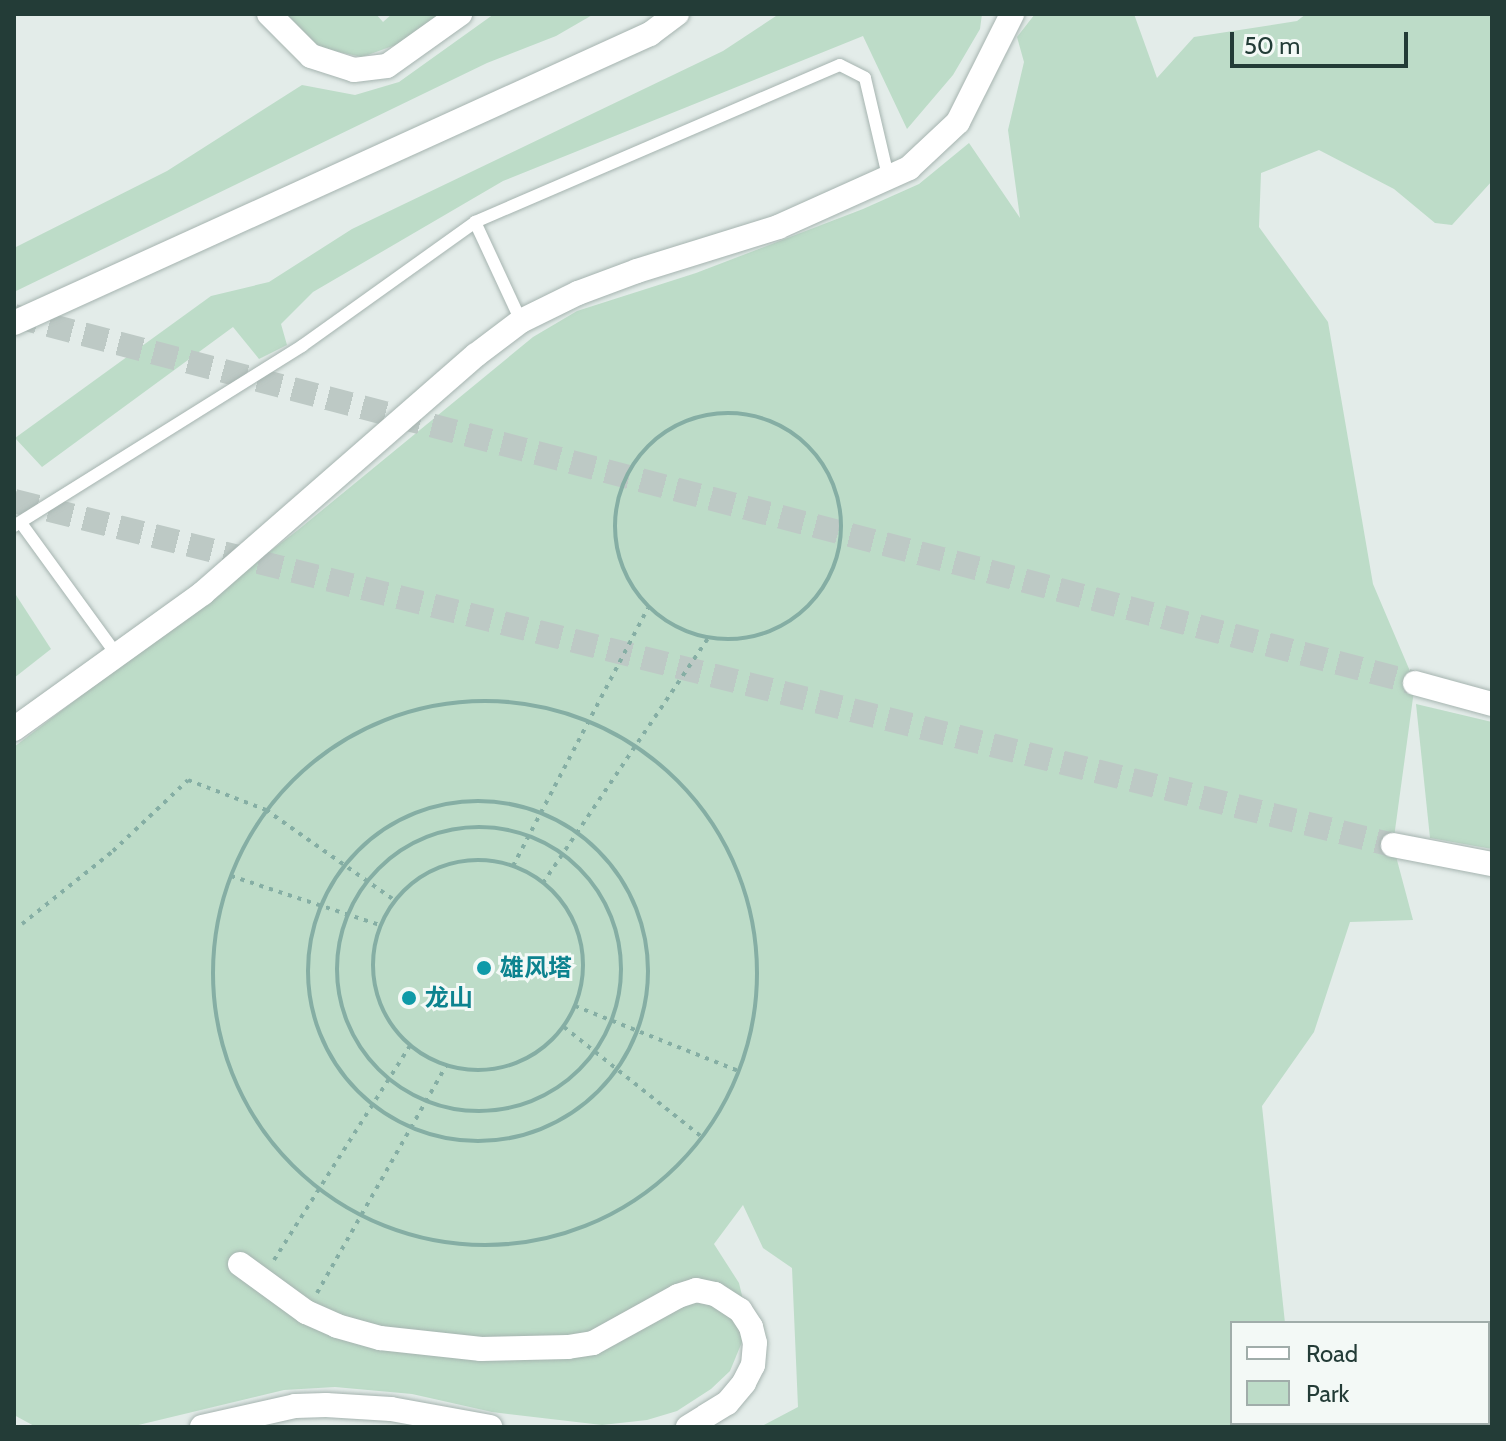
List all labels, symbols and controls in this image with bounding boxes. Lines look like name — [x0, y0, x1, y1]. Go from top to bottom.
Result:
scale bar — [1234, 16, 1412, 66]
text: 50 m — [1244, 31, 1300, 60]
place label: 雄风塔 — [500, 954, 572, 982]
marker: 雄风塔 — [475, 959, 493, 977]
place label: 龙山 — [425, 984, 473, 1012]
marker: 龙山 — [400, 989, 418, 1007]
legend — [1230, 1321, 1490, 1425]
text: Road — [1306, 1339, 1358, 1368]
text: Park — [1306, 1379, 1349, 1408]

